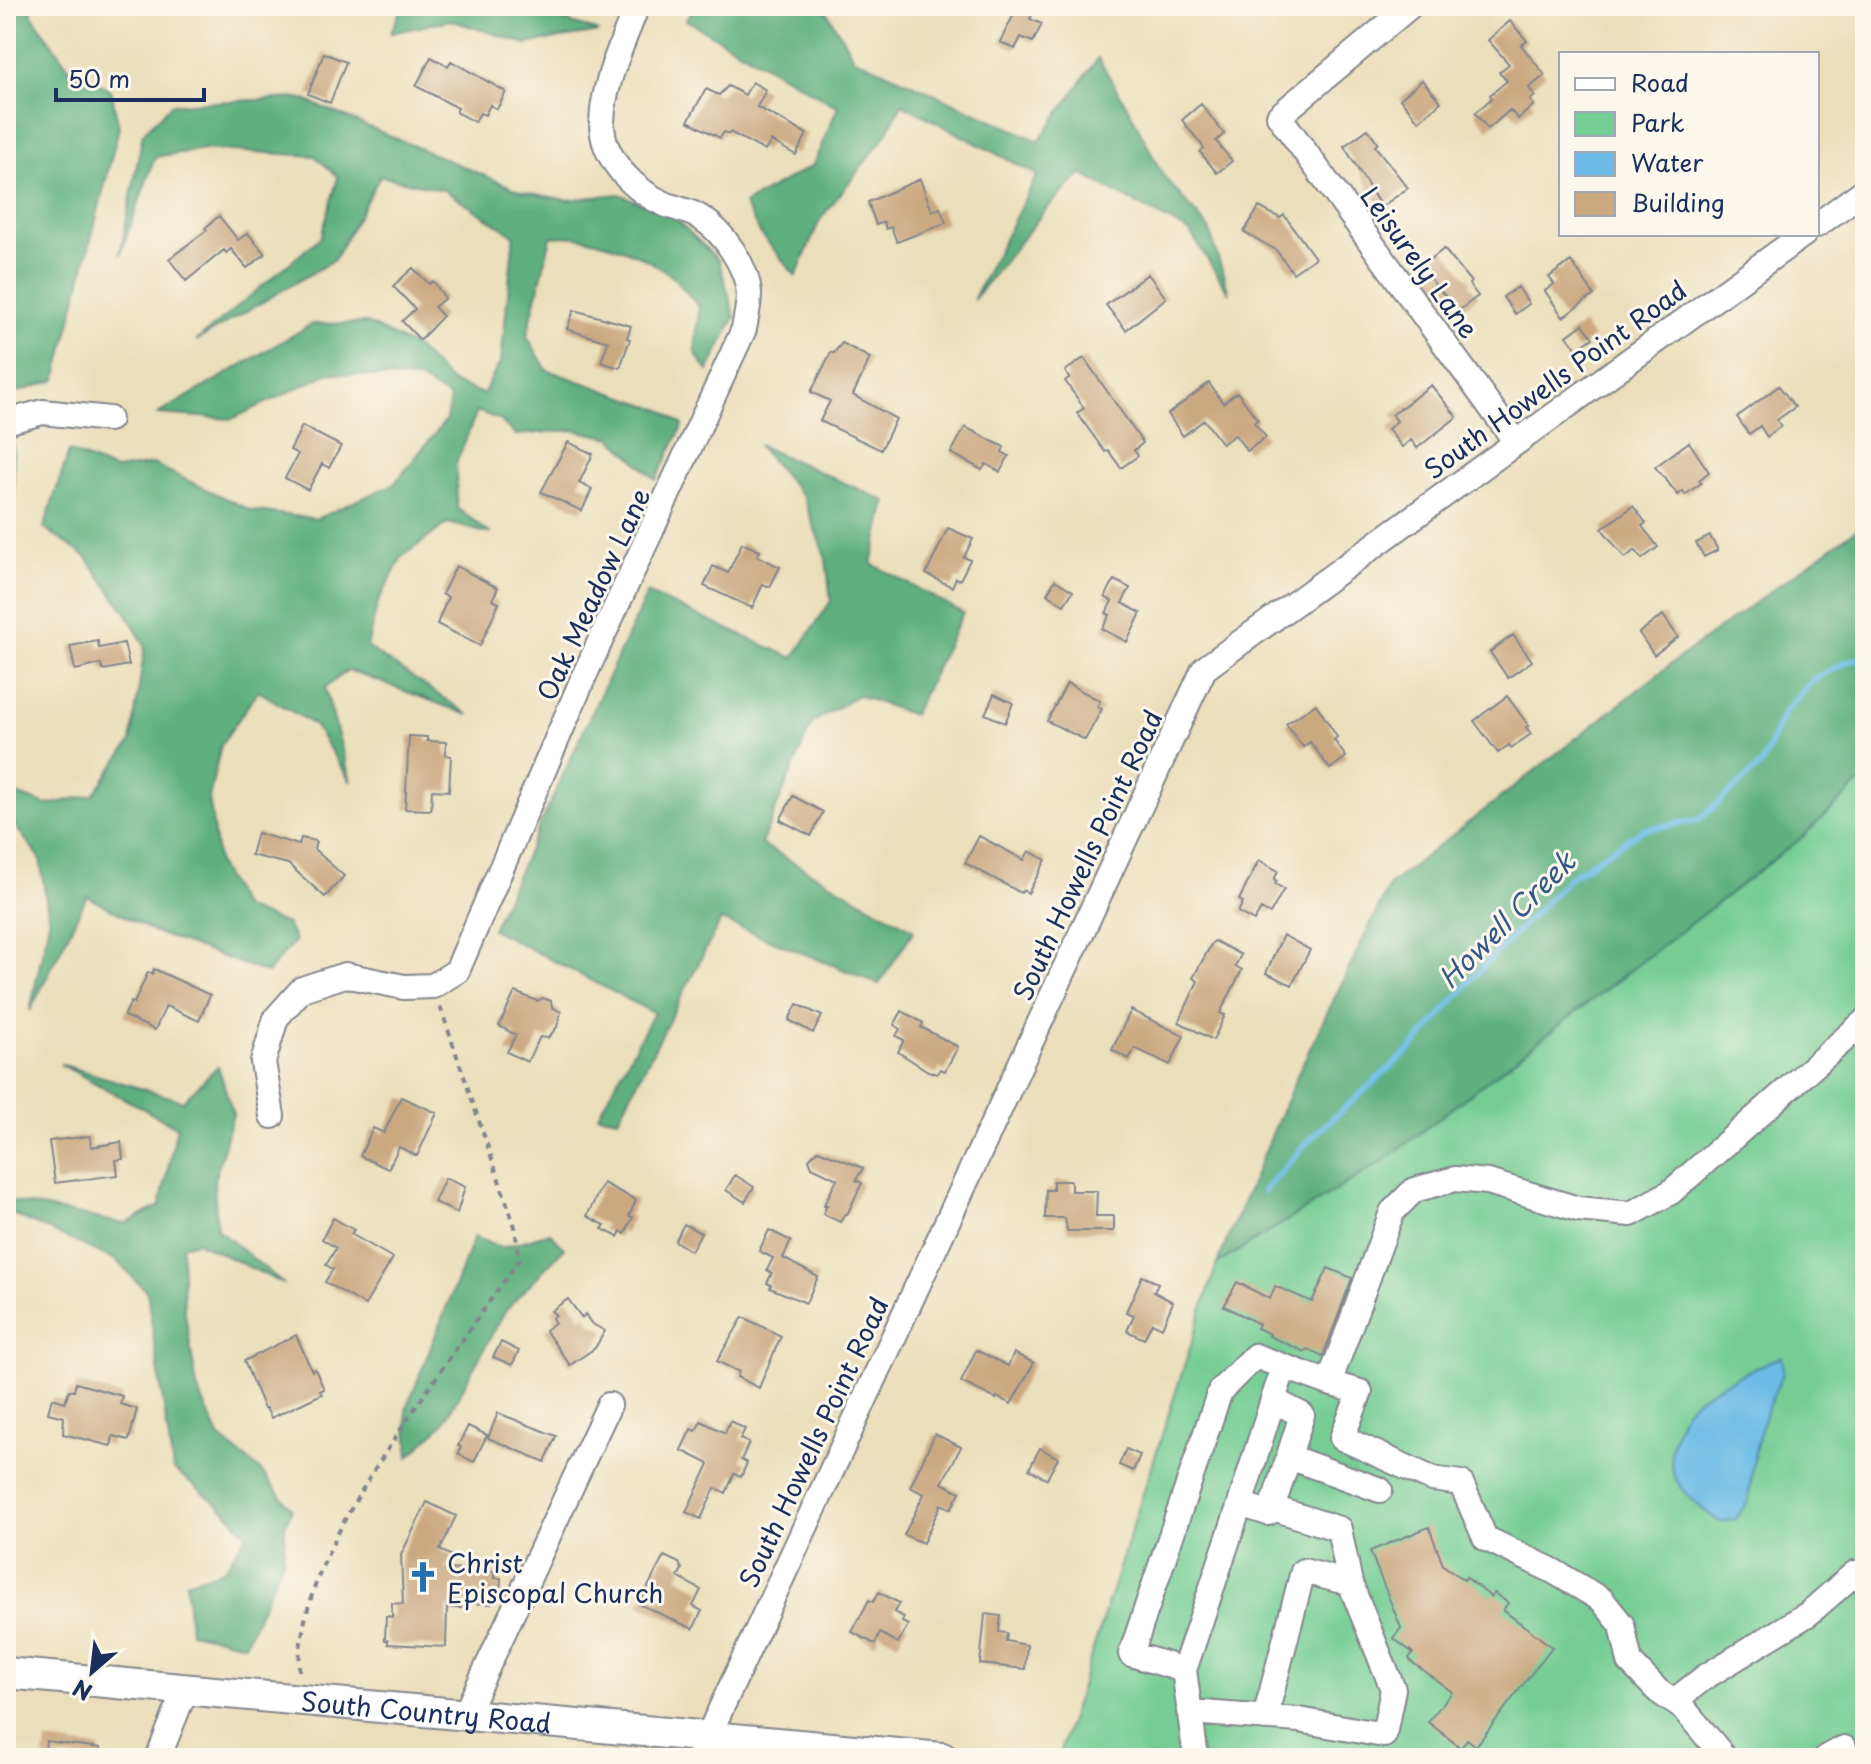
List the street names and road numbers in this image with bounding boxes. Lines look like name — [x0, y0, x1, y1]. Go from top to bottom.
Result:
street label: Leisurely Lane — [1351, 178, 1489, 346]
street label: South Howells Point Road — [1416, 270, 1694, 488]
street label: Oak Meadow Lane — [527, 481, 659, 707]
street label: South Howells Point Road — [1002, 703, 1172, 1007]
street label: South Howells Point Road — [728, 1290, 898, 1594]
street label: South Country Road — [299, 1680, 553, 1742]

